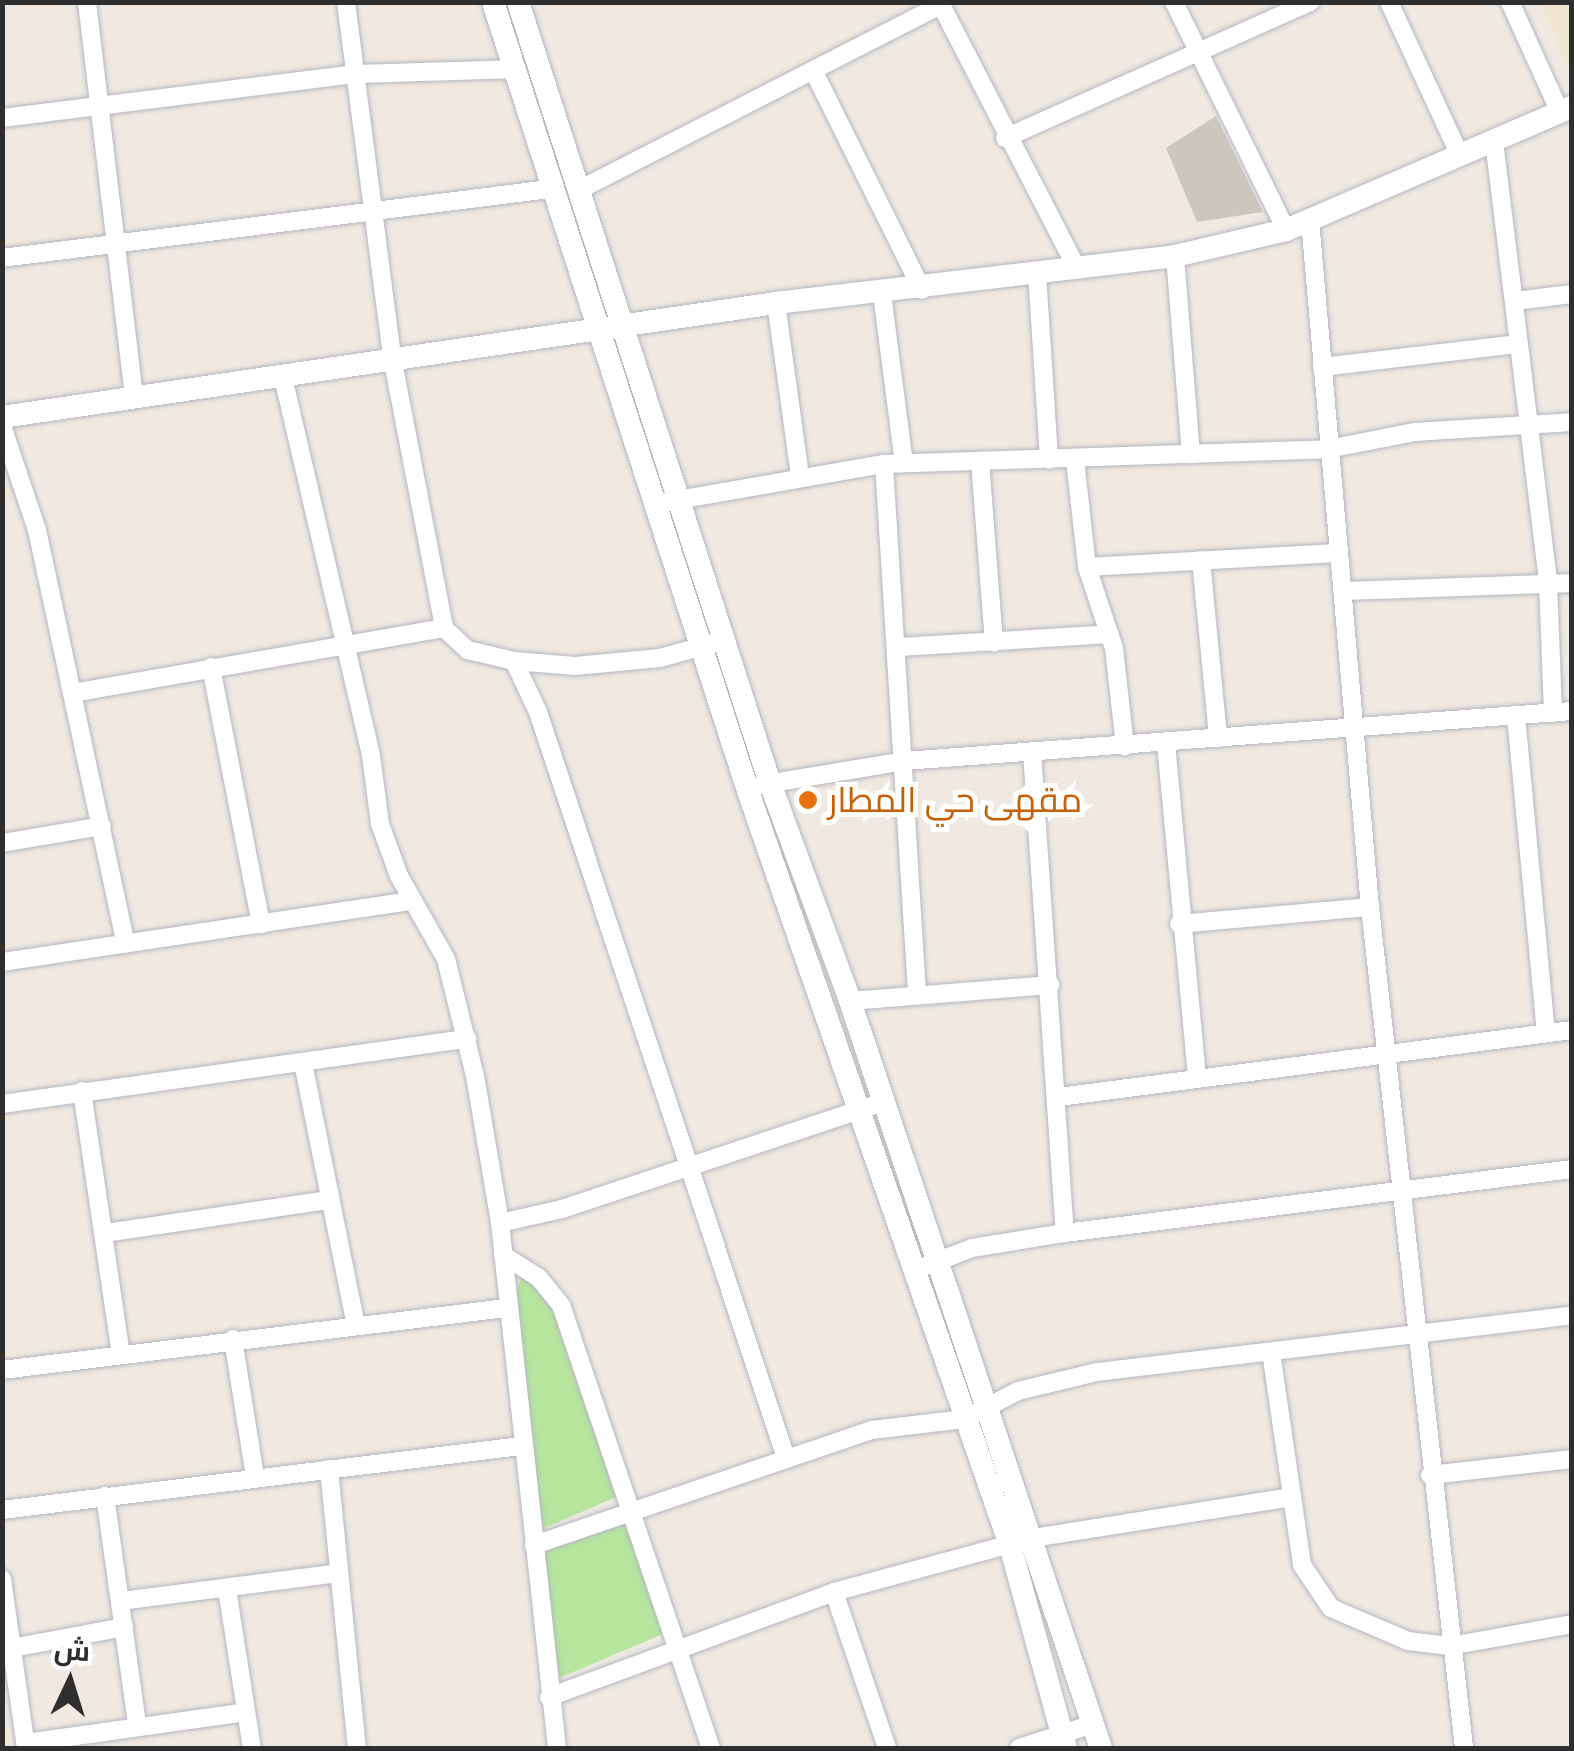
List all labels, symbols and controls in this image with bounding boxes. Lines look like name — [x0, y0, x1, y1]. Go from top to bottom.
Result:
place label: مقهى حي المطار — [828, 779, 1082, 821]
marker: مقهى حي المطار — [797, 789, 819, 811]
north arrow — [20, 1631, 120, 1731]
text: ش — [53, 1633, 91, 1668]

